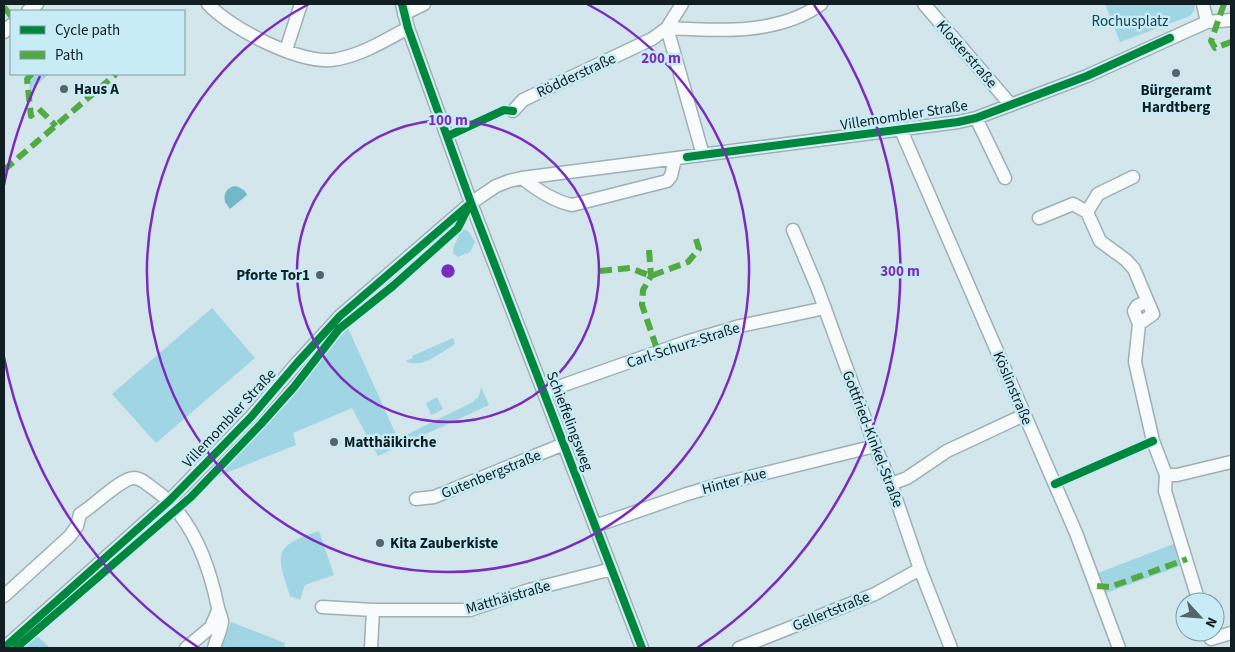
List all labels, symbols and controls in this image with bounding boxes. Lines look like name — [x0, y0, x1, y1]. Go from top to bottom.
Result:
legend — [10, 10, 185, 75]
park label: Rochusplatz — [1092, 11, 1168, 32]
street label: Klosterstraße — [931, 16, 1002, 93]
text: Cycle path — [55, 20, 120, 41]
text: Path — [55, 45, 83, 66]
street label: Rödderstraße — [533, 48, 619, 103]
text: 200 m — [641, 48, 681, 69]
marker: Bürgeramt Hardtberg — [1170, 67, 1182, 79]
place label: Haus A — [74, 79, 119, 100]
place label: Bürgeramt Hardtberg — [1141, 80, 1212, 118]
marker: Haus A — [58, 83, 70, 95]
street label: Villemombler Straße — [839, 95, 969, 136]
text: 100 m — [428, 110, 468, 131]
text: 300 m — [880, 261, 920, 282]
centre of rings — [439, 262, 457, 280]
place label: Pforte Tor1 — [236, 265, 310, 286]
marker: Pforte Tor1 — [314, 269, 326, 281]
street label: Carl-Schurz-Straße — [624, 317, 742, 374]
street label: Köslinstraße — [988, 348, 1037, 428]
street label: Villemombler Straße — [178, 364, 281, 472]
street label: Schieffelingsweg — [541, 368, 598, 474]
street label: Gottfried-Kinkel-Straße — [837, 368, 908, 511]
place label: Matthäikirche — [344, 432, 437, 453]
marker: Matthäikirche — [328, 436, 340, 448]
street label: Gutenbergstraße — [438, 445, 544, 504]
street label: Hinter Aue — [700, 463, 769, 500]
place label: Kita Zauberkiste — [390, 533, 499, 554]
marker: Kita Zauberkiste — [374, 537, 386, 549]
street label: Matthäistraße — [463, 575, 553, 620]
street label: Gellertstraße — [789, 586, 873, 636]
north arrow — [1175, 592, 1225, 642]
text: N — [1200, 614, 1222, 631]

